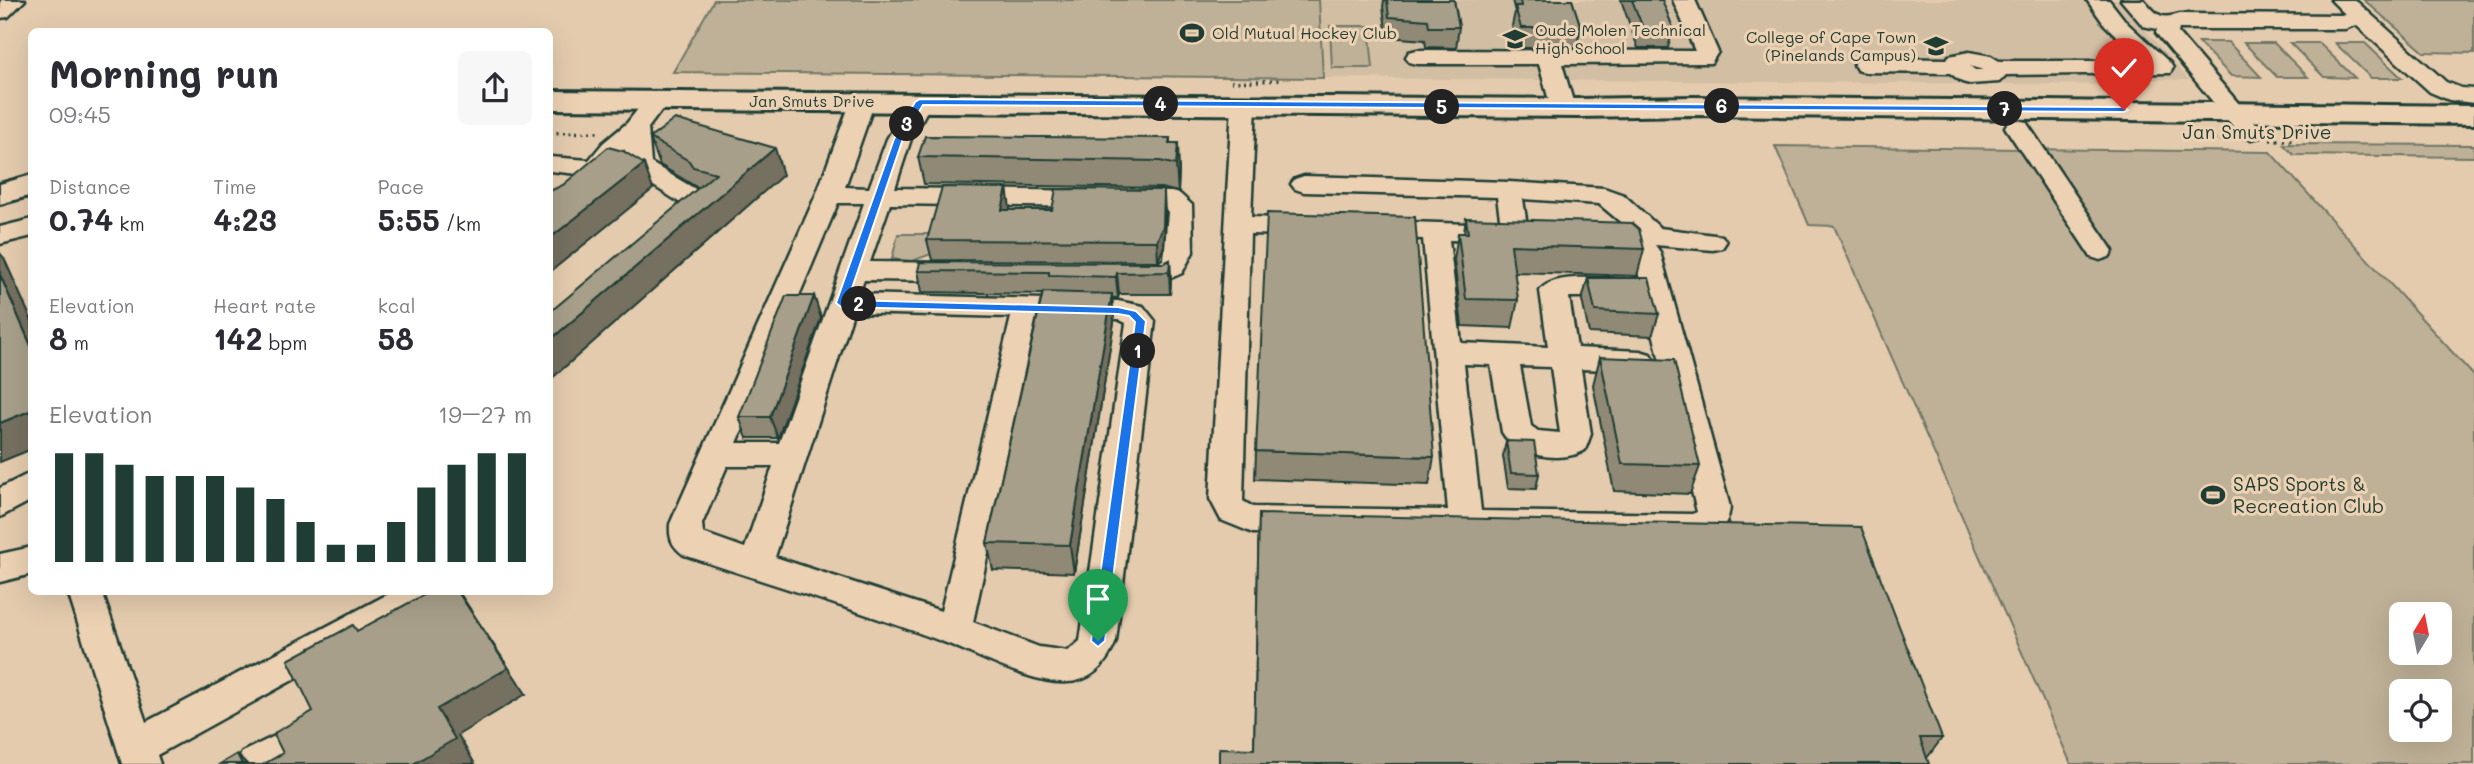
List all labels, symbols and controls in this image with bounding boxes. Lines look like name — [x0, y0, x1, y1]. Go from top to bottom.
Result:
sports icon: Old Mutual Hockey Club — [1178, 19, 1206, 47]
place label: Oude Molen Technical High School — [1535, 19, 1706, 58]
place label: Old Mutual Hockey Club — [1212, 22, 1397, 43]
school or university icon: Oude Molen Technical High School — [1501, 25, 1529, 53]
place label: College of Cape Town (Pinelands Campus) — [1746, 26, 1916, 65]
school or university icon: College of Cape Town (Pinelands Campus) — [1922, 32, 1950, 60]
pin — [2094, 38, 2154, 110]
text: Morning run — [49, 48, 279, 98]
icon: check — [2105, 49, 2143, 87]
button: share — [458, 51, 532, 125]
pin: 4 — [1144, 86, 1178, 122]
pin: 6 — [1704, 88, 1740, 124]
street label: Jan Smuts Drive — [749, 90, 875, 111]
pin: 5 — [1424, 90, 1460, 124]
text: 4 — [1154, 91, 1167, 116]
pin: 7 — [1988, 92, 2022, 126]
text: 6 — [1716, 93, 1727, 118]
text: 5 — [1436, 94, 1447, 119]
text: 7 — [1999, 96, 2010, 121]
text: 09:45 — [49, 99, 111, 129]
pin: 3 — [890, 106, 925, 142]
text: 3 — [901, 111, 912, 136]
street label: Jan Smuts Drive — [2183, 119, 2332, 144]
text: Distance — [49, 174, 131, 199]
text: Time — [213, 174, 257, 199]
text: Pace — [378, 174, 424, 199]
text: 0.74 — [49, 199, 113, 239]
text: 4:23 — [213, 199, 277, 239]
text: 5:55 — [378, 199, 440, 239]
text: km — [113, 211, 145, 236]
text: /km — [440, 211, 481, 236]
pin: 2 — [842, 286, 876, 322]
text: 2 — [853, 291, 864, 316]
text: Elevation — [49, 293, 134, 318]
text: Heart rate — [213, 293, 316, 318]
text: kcal — [378, 293, 416, 318]
text: 8 — [49, 318, 68, 358]
text: 142 — [213, 318, 262, 358]
text: 58 — [378, 318, 414, 358]
text: m — [68, 330, 89, 355]
text: bpm — [262, 330, 307, 355]
pin: 1 — [1120, 334, 1156, 368]
text: 1 — [1133, 338, 1142, 363]
text: Elevation — [49, 399, 152, 429]
text: 19–27 m — [438, 399, 532, 429]
place label: SAPS Sports & Recreation Club — [2233, 471, 2384, 518]
sports icon: SAPS Sports & Recreation Club — [2199, 481, 2227, 509]
pin — [1068, 569, 1128, 641]
icon: arrive — [1079, 580, 1117, 618]
north arrow — [2389, 602, 2452, 665]
map controls — [2389, 602, 2452, 742]
button: locate — [2389, 679, 2452, 742]

